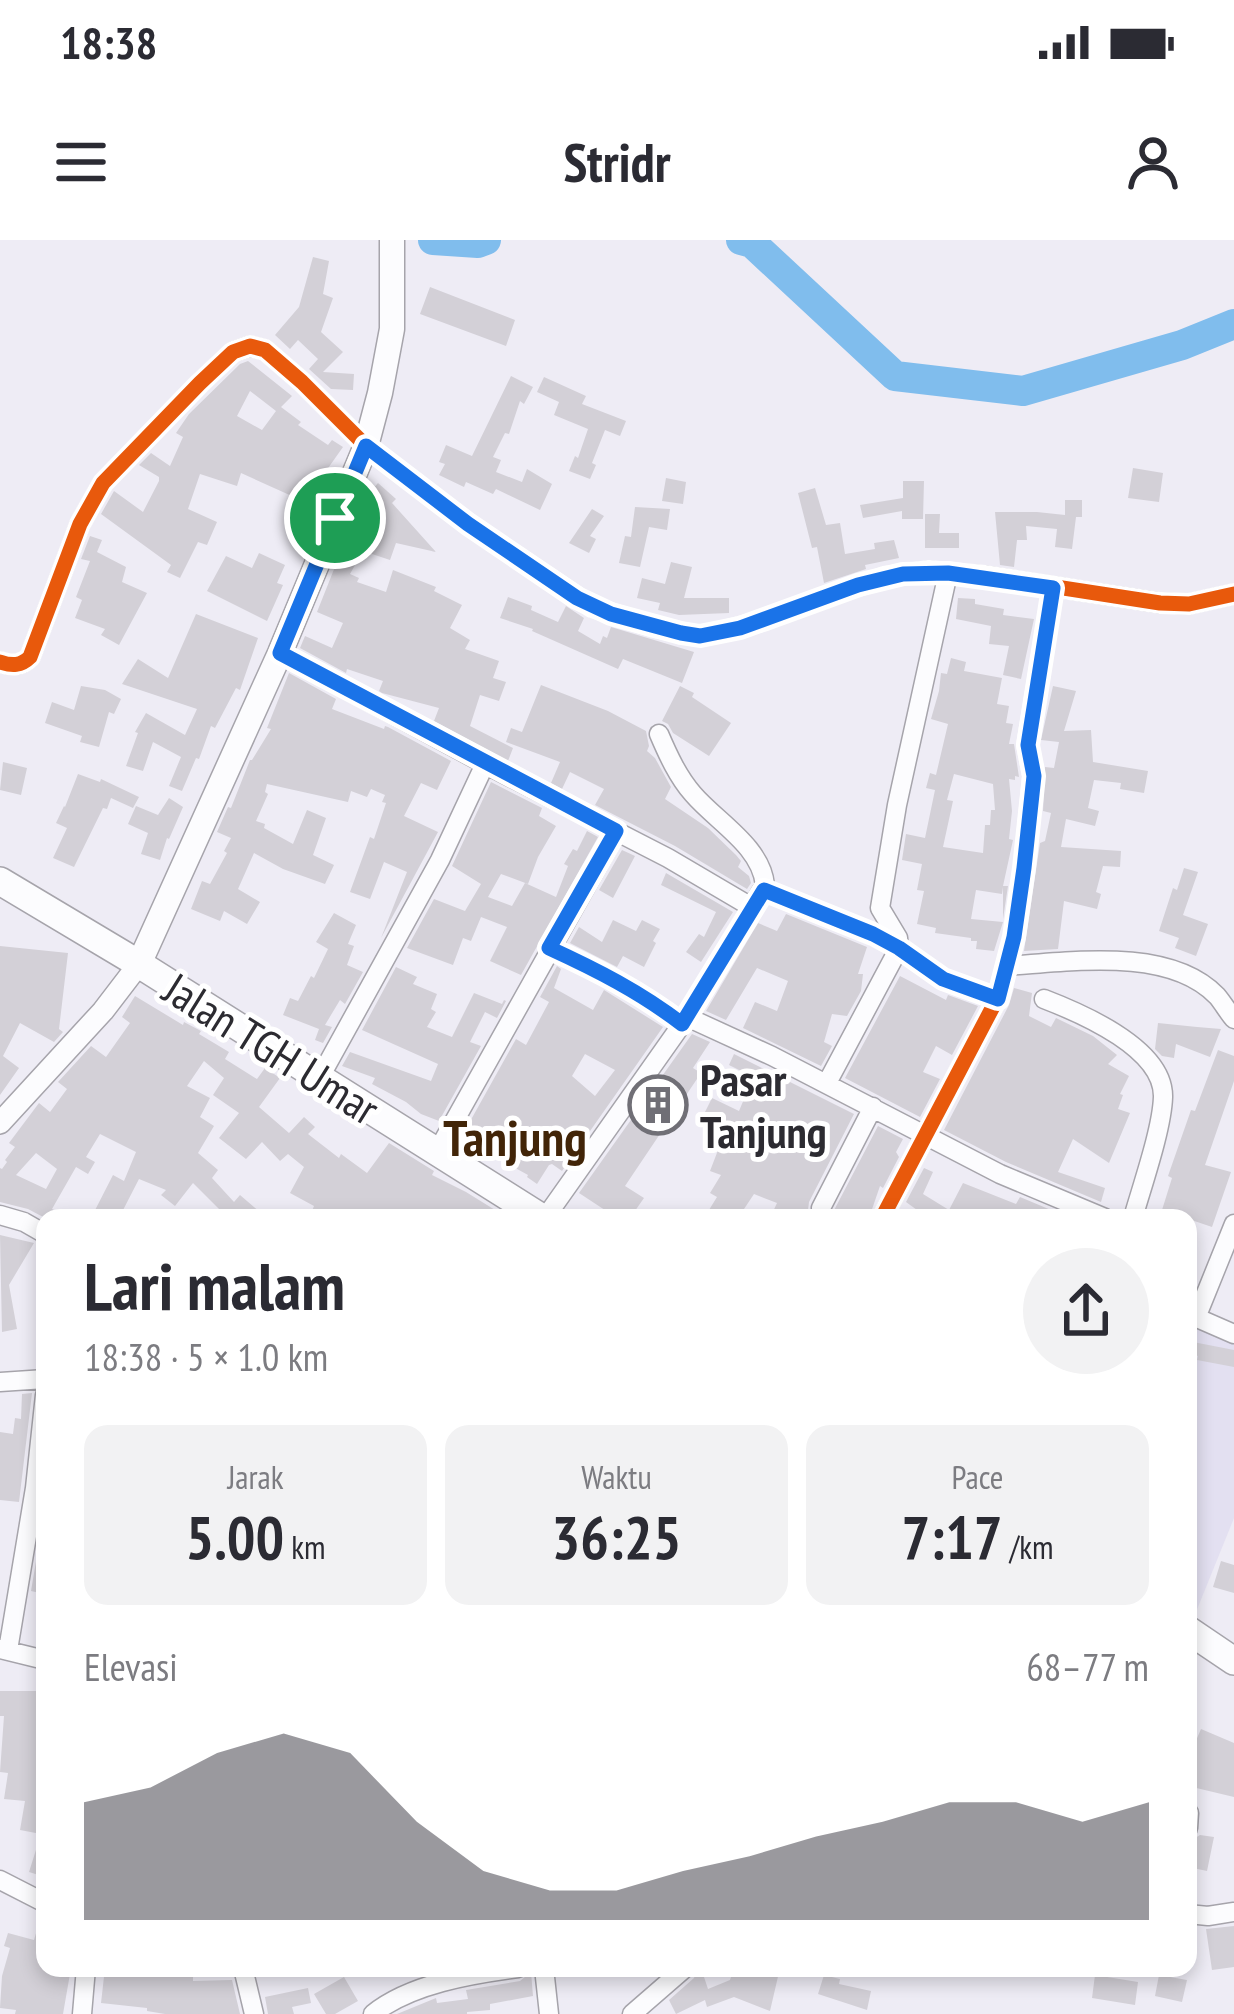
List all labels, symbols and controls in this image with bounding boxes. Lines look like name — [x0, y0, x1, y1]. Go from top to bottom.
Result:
text: 18:38 — [60, 13, 157, 71]
text: Stridr — [563, 127, 671, 197]
icon: menu — [48, 129, 114, 195]
icon: person — [1120, 129, 1186, 195]
pin — [284, 467, 386, 569]
icon: arrive — [302, 485, 368, 551]
street label: Jalan TGH Umar — [152, 958, 391, 1137]
place label: Pasar Tanjung — [700, 1050, 827, 1160]
building icon: Pasar Tanjung — [627, 1074, 689, 1136]
district label: Tanjung — [443, 1104, 587, 1170]
text: Lari malam — [84, 1243, 345, 1328]
button: share — [1023, 1248, 1149, 1374]
text: 18:38 · 5 × 1.0 km — [84, 1331, 328, 1382]
text: Jarak — [227, 1455, 284, 1498]
text: Waktu — [581, 1455, 652, 1498]
text: Pace — [951, 1455, 1004, 1498]
text: 5.00 — [185, 1498, 284, 1576]
text: 36:25 — [552, 1498, 681, 1576]
text: 7:17 — [901, 1498, 1003, 1576]
text: km — [284, 1525, 326, 1568]
text: /km — [1003, 1525, 1054, 1568]
text: Elevasi — [84, 1641, 178, 1692]
text: 68–77 m — [1026, 1641, 1149, 1692]

